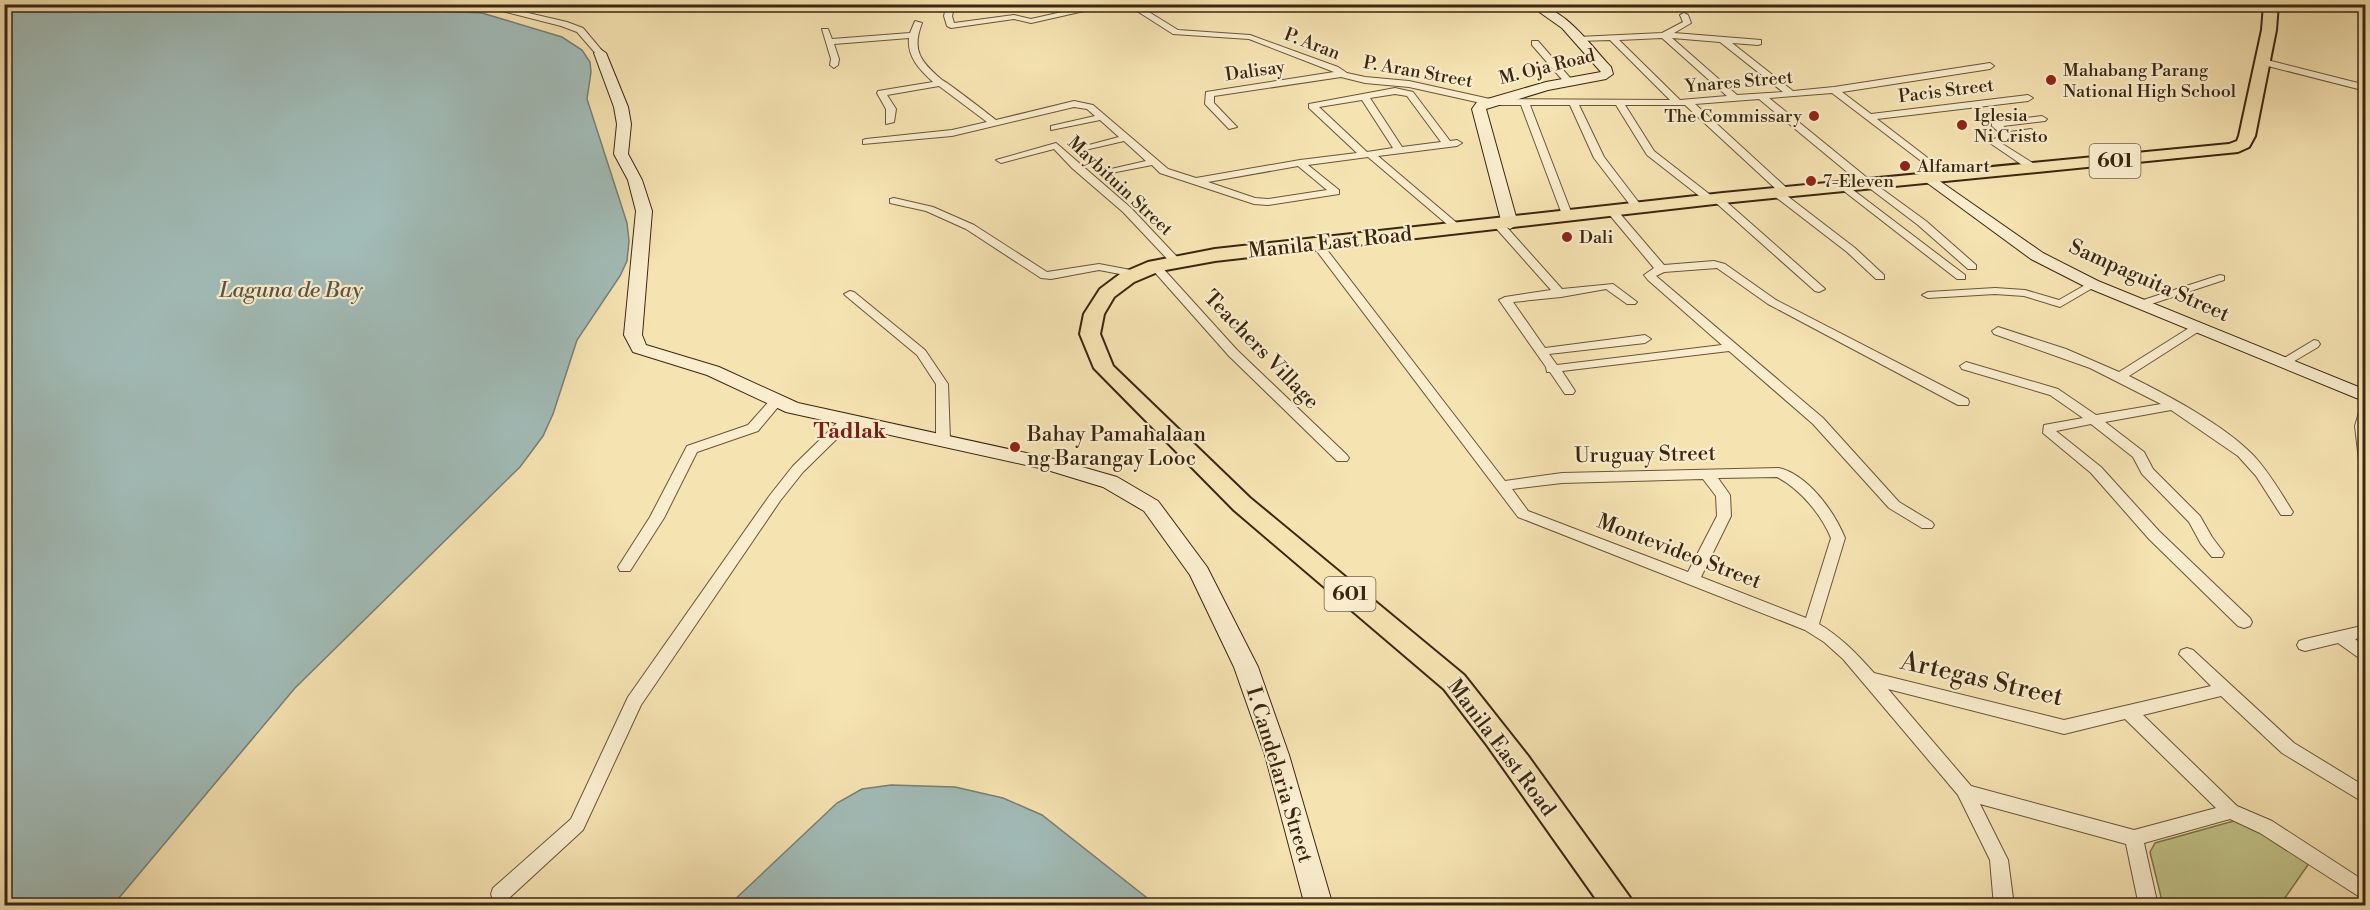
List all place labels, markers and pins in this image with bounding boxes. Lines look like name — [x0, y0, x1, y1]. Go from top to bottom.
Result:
place label: Mahabang Parang National High School — [2063, 59, 2237, 103]
marker: Mahabang Parang National High School — [2044, 73, 2058, 87]
place label: Iglesia Ni Cristo — [1974, 104, 2048, 148]
place label: The Commissary — [1664, 105, 1802, 128]
marker: The Commissary — [1807, 109, 1821, 123]
marker: Iglesia Ni Cristo — [1955, 118, 1969, 132]
place label: Alfamart — [1916, 155, 1990, 178]
marker: Alfamart — [1898, 159, 1912, 173]
place label: 7-Eleven — [1823, 170, 1894, 193]
marker: 7-Eleven — [1804, 174, 1818, 188]
place label: Dali — [1579, 226, 1613, 249]
marker: Dali — [1560, 230, 1574, 244]
place label: Bahay Pamahalaan ng Barangay Looc — [1026, 422, 1206, 472]
marker: Bahay Pamahalaan ng Barangay Looc — [1008, 440, 1022, 454]

